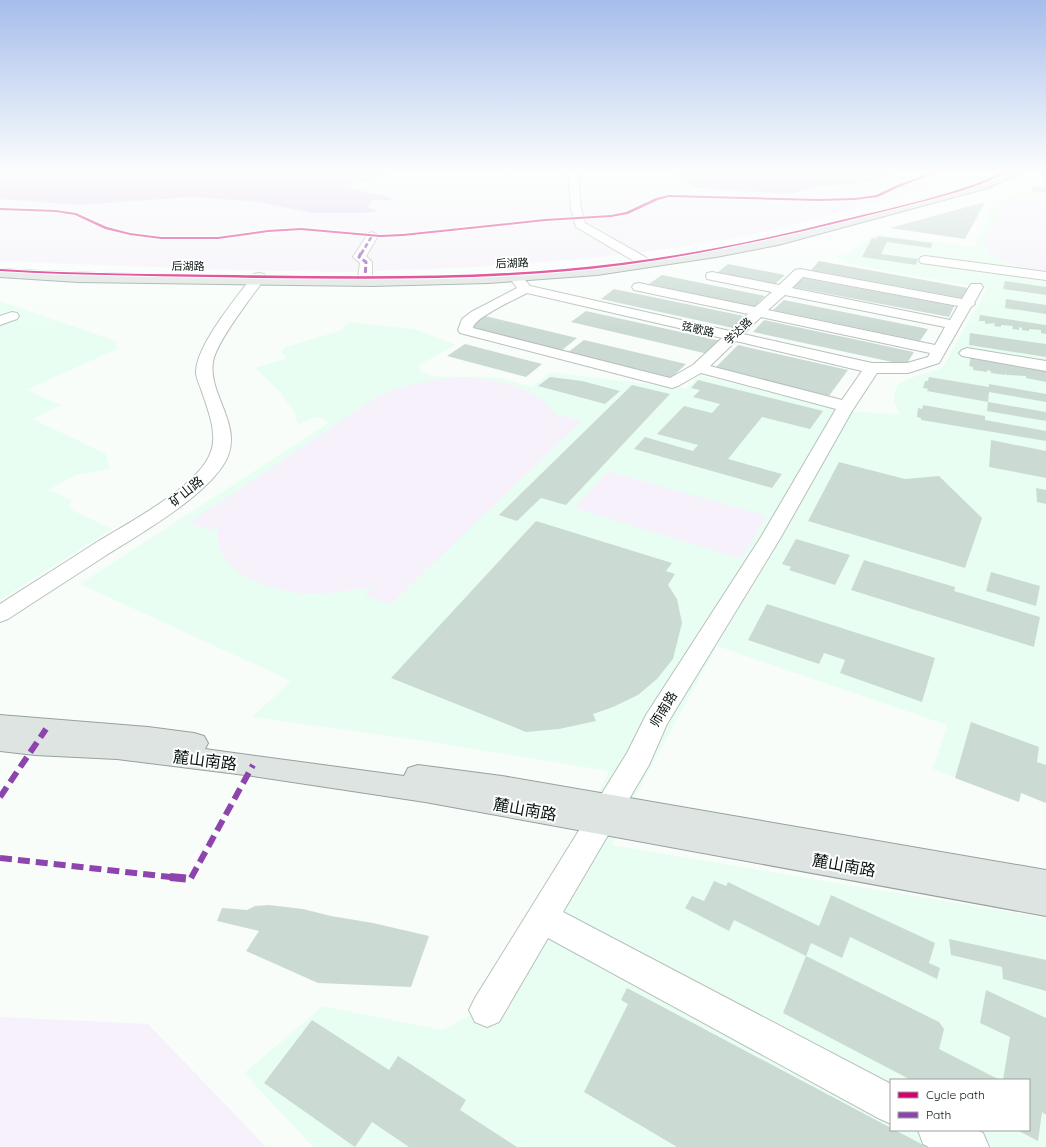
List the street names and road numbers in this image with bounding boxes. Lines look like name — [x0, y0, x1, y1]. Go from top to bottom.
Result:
street label: 后湖路 — [495, 255, 529, 271]
street label: 后湖路 — [171, 259, 205, 273]
street label: 学达路 — [721, 315, 755, 347]
street label: 弦歌路 — [680, 318, 716, 340]
street label: 矿山路 — [166, 473, 206, 509]
street label: 师南路 — [646, 688, 680, 730]
street label: 麓山南路 — [172, 746, 238, 774]
street label: 麓山南路 — [492, 794, 558, 824]
street label: 麓山南路 — [811, 850, 877, 880]

